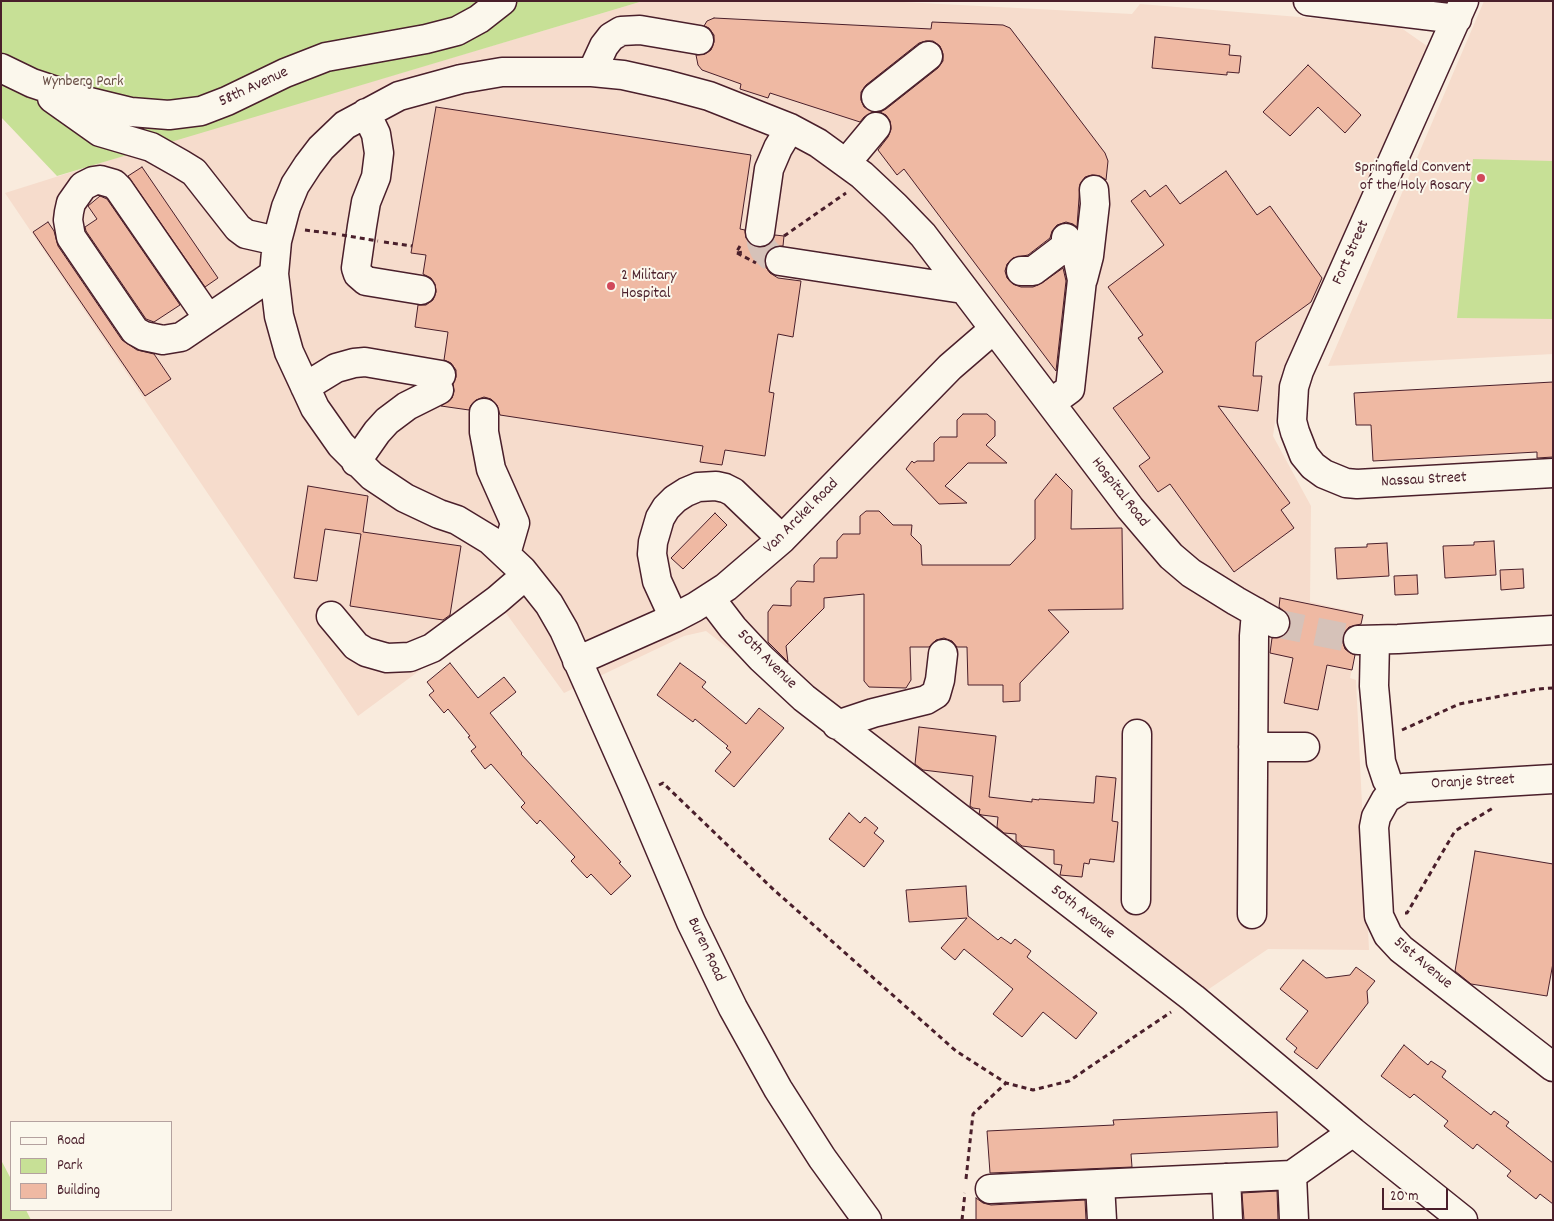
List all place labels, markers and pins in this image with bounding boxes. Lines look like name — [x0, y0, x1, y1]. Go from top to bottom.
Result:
place label: Springfield Convent of the Holy Rosary — [1354, 159, 1471, 197]
marker: Springfield Convent of the Holy Rosary — [1475, 172, 1487, 184]
place label: 2 Military Hospital — [621, 267, 677, 305]
marker: 2 Military Hospital — [605, 280, 617, 292]

